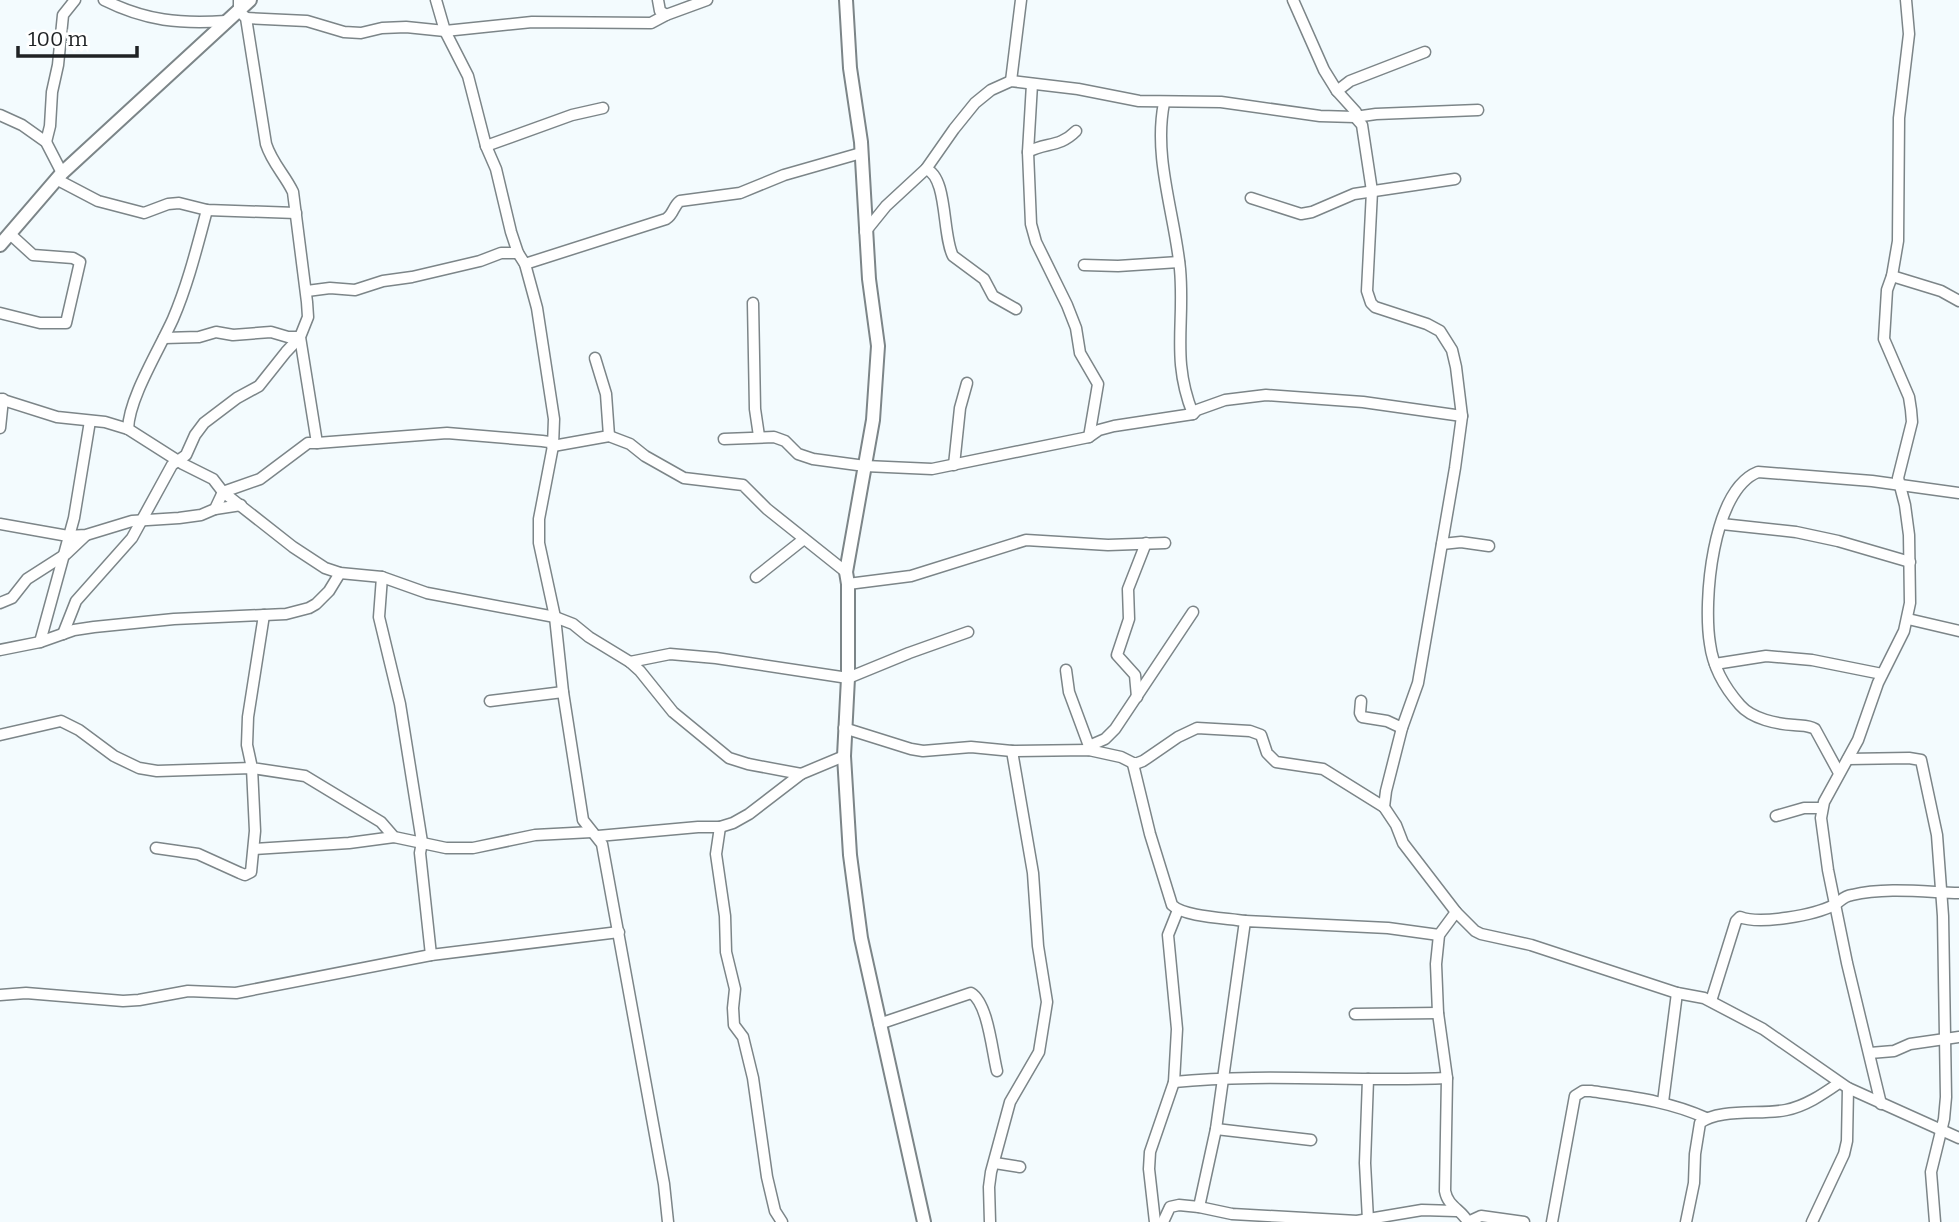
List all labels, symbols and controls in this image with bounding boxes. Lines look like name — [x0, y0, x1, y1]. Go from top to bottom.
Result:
scale bar — [18, 14, 136, 58]
text: 100 m — [28, 26, 88, 52]

